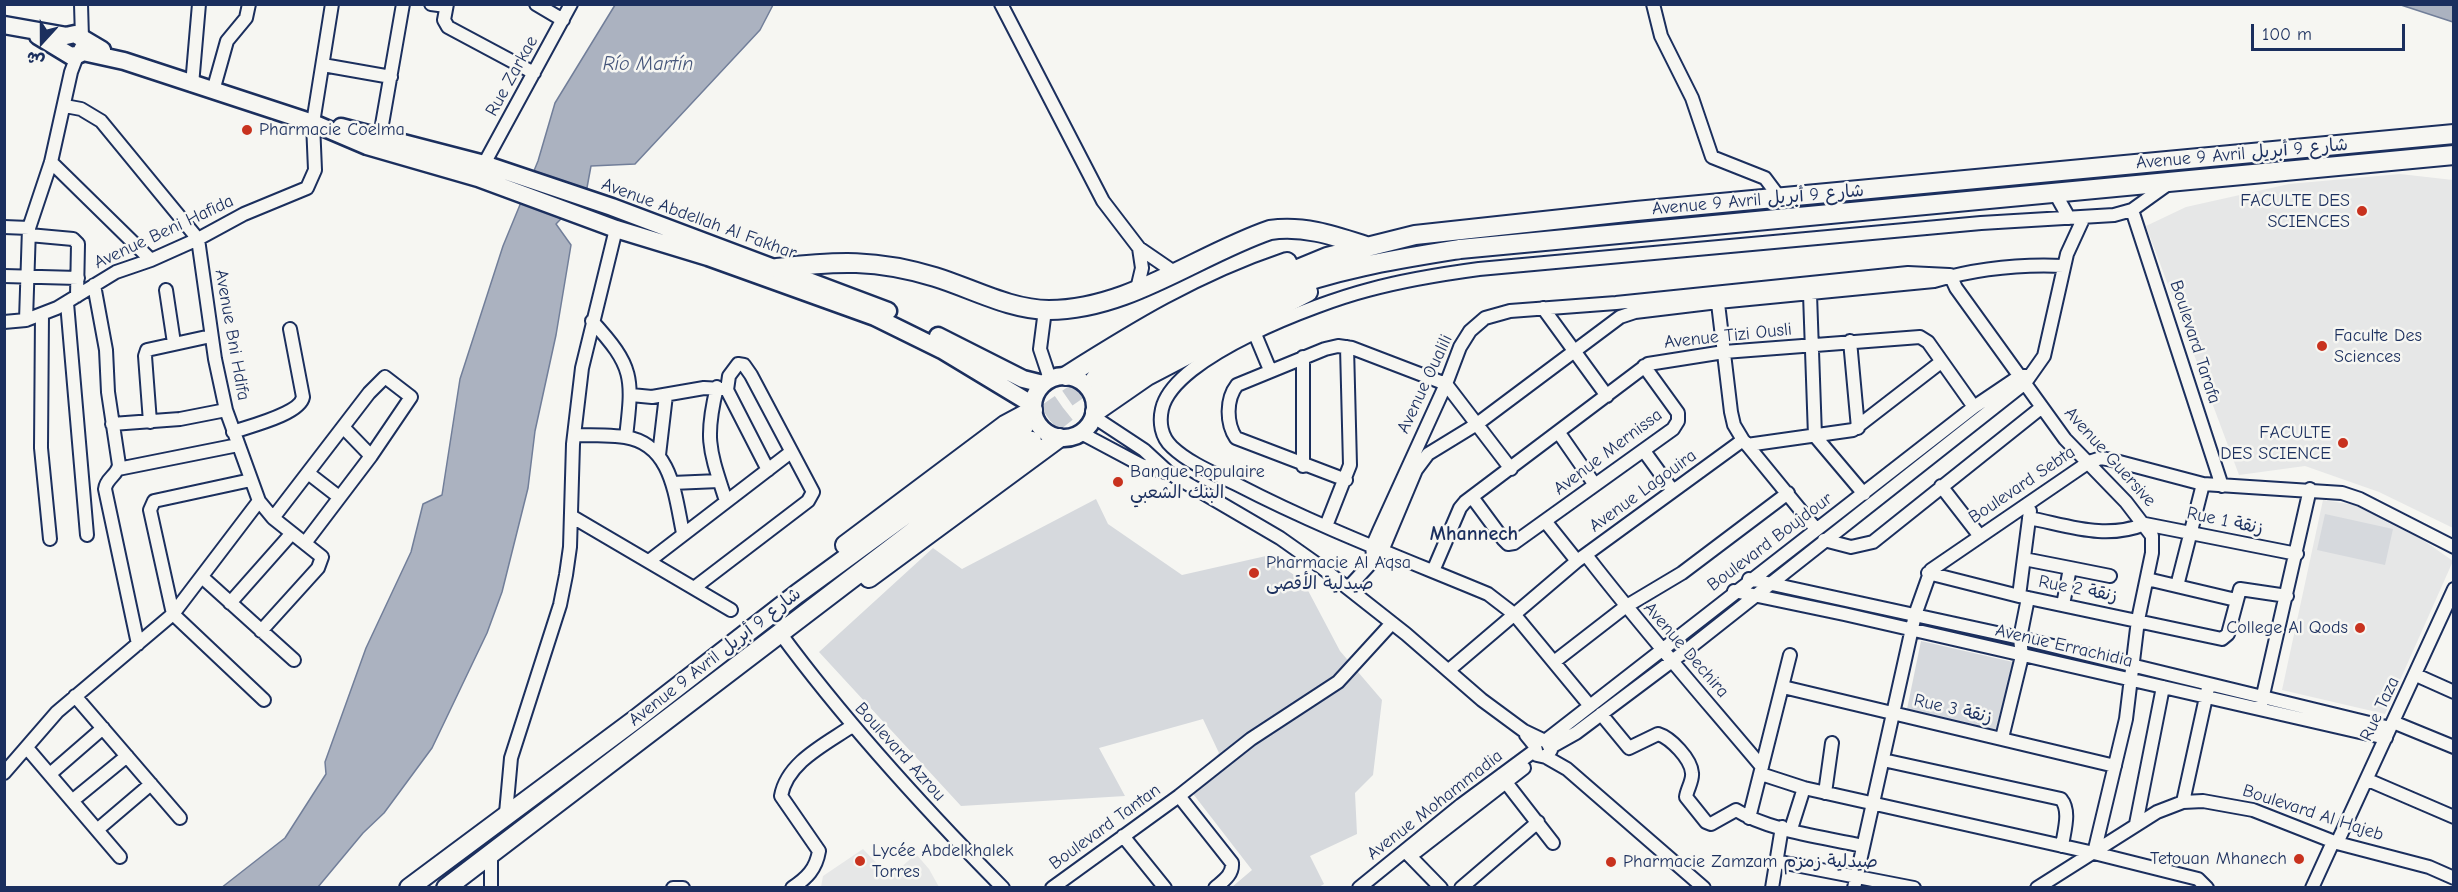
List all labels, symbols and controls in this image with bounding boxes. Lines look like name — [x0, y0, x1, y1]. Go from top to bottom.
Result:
north arrow — [12, 12, 72, 72]
scale bar — [2254, 12, 2408, 50]
text: 100 m — [2262, 24, 2312, 45]
street label: Rue Zarkae — [481, 32, 543, 120]
text: ش — [24, 47, 47, 70]
water label: Río Martín — [603, 52, 693, 76]
place label: Pharmacie Coelma — [259, 119, 405, 141]
marker: Pharmacie Coelma — [240, 123, 254, 137]
street label: Avenue 9 Avril شارع 9 أبريل — [2135, 134, 2349, 174]
street label: Avenue Abdellah Al Fakhar — [598, 174, 800, 264]
street label: Avenue 9 Avril شارع 9 أبريل — [1651, 180, 1865, 220]
street label: Avenue Beni Hafida — [91, 190, 237, 274]
place label: FACULTE DES SCIENCES — [2240, 190, 2350, 232]
marker: FACULTE DES SCIENCES — [2355, 204, 2369, 218]
street label: Avenue Bni Hdifa — [210, 268, 254, 402]
street label: Boulevard Tarafa — [2165, 278, 2225, 406]
street label: Avenue Tizi Ousli — [1663, 319, 1793, 353]
place label: Faculte Des Sciences — [2334, 325, 2422, 368]
street label: Avenue Oualili — [1393, 331, 1457, 437]
marker: Faculte Des Sciences — [2315, 339, 2329, 353]
street label: Avenue Guersive — [2060, 403, 2160, 511]
street label: Avenue Mernissa — [1549, 404, 1667, 500]
place label: FACULTE DES SCIENCE — [2220, 422, 2331, 464]
marker: FACULTE DES SCIENCE — [2336, 436, 2350, 450]
street label: Boulevard Sebta — [1965, 441, 2079, 529]
street label: Avenue Lagouira — [1585, 445, 1701, 537]
place label: Banque Populaire البنك الشعبي — [1130, 461, 1265, 504]
marker: Banque Populaire البنك الشعبي — [1111, 475, 1125, 489]
street label: Boulevard Boujdour — [1703, 488, 1837, 596]
street label: Rue 1 زنقة — [2185, 502, 2265, 540]
district label: Mhannech — [1430, 522, 1518, 546]
place label: Pharmacie Al Aqsa صيدلية الأقصى — [1266, 552, 1411, 594]
marker: Pharmacie Al Aqsa صيدلية الأقصى — [1247, 566, 1261, 580]
street label: Rue 2 زنقة — [2037, 571, 2119, 607]
street label: Avenue 9 Avril شارع 9 أبريل — [625, 583, 805, 731]
street label: Avenue Dechira — [1639, 598, 1733, 702]
place label: College Al Qods — [2226, 617, 2348, 639]
street label: Avenue Errachidia — [1993, 620, 2135, 672]
marker: College Al Qods — [2353, 621, 2367, 635]
street label: Rue Taza — [2356, 673, 2404, 745]
street label: Rue 3 زنقة — [1912, 690, 1994, 728]
street label: Boulevard Azrou — [850, 698, 950, 806]
street label: Avenue Mohammadia — [1363, 745, 1507, 865]
street label: Boulevard Tantan — [1045, 779, 1165, 875]
street label: Boulevard Al Hajeb — [2240, 780, 2386, 846]
place label: Lycée Abdelkhalek Torres — [872, 840, 1013, 882]
place label: Tetouan Mhanech — [2150, 848, 2287, 870]
place label: Pharmacie Zamzam صيدلية زمزم — [1623, 851, 1878, 873]
marker: Tetouan Mhanech — [2292, 852, 2306, 866]
marker: Lycée Abdelkhalek Torres — [853, 854, 867, 868]
marker: Pharmacie Zamzam صيدلية زمزم — [1604, 855, 1618, 869]

